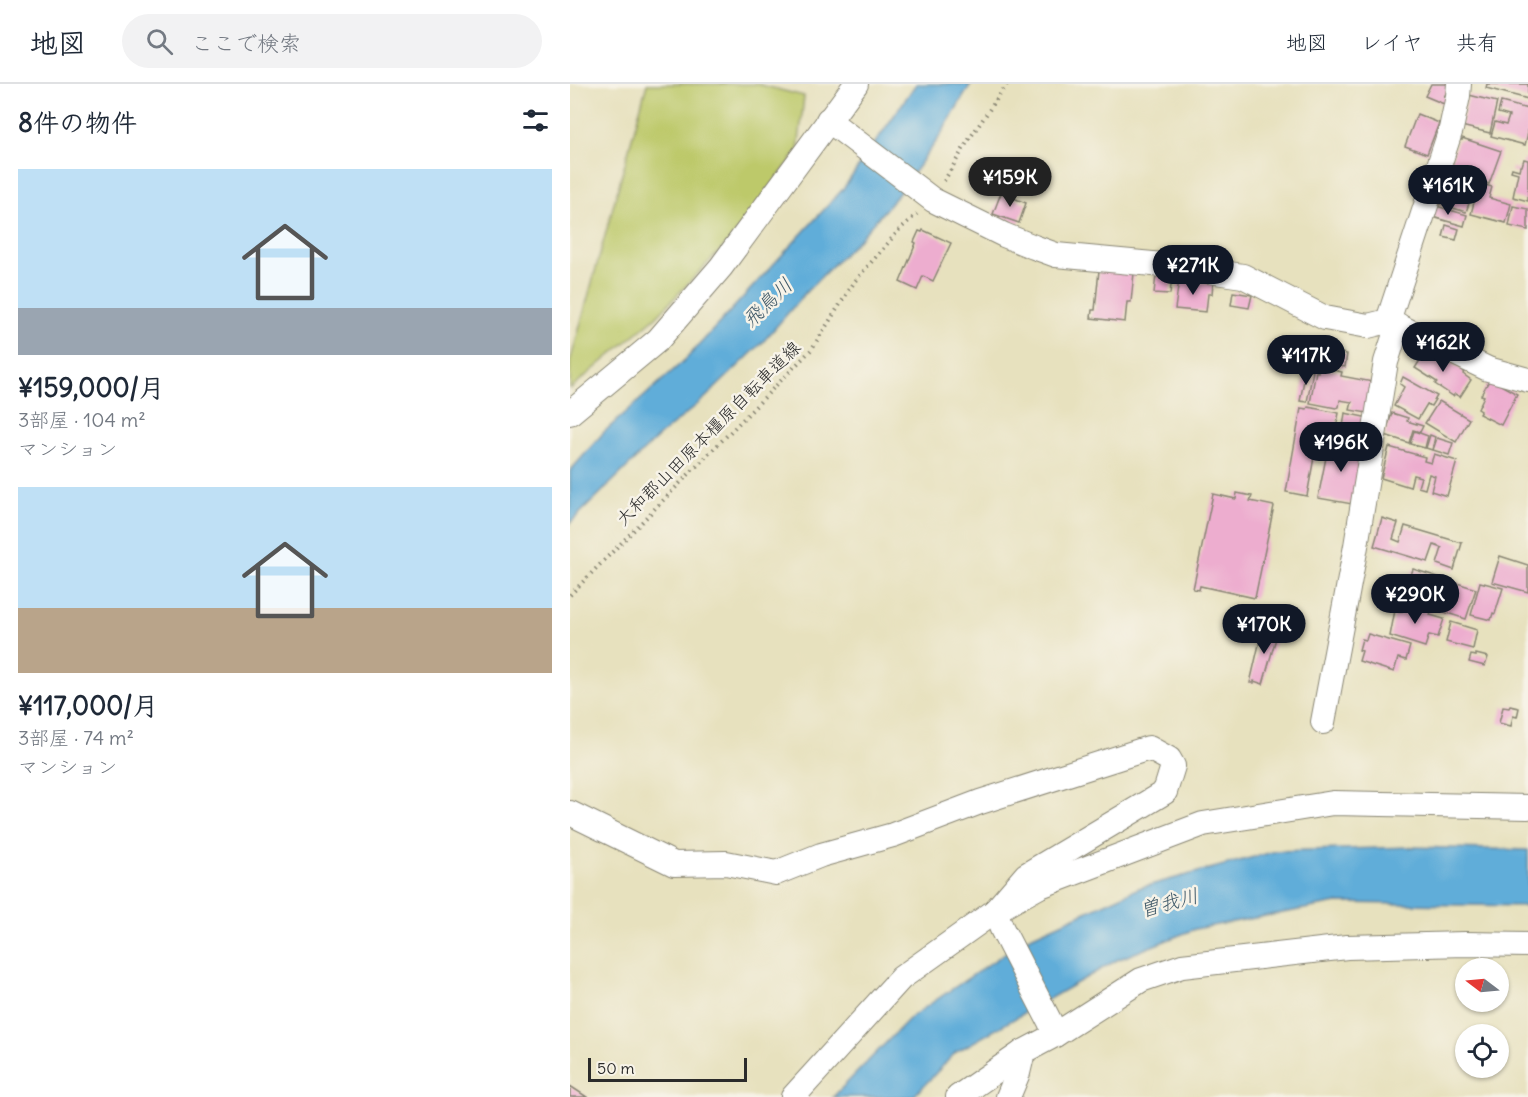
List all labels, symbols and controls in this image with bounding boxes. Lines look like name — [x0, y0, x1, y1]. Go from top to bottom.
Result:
search box — [122, 14, 542, 68]
text: 地図 — [30, 25, 86, 61]
icon: search — [143, 25, 176, 58]
text: ここで検索 — [191, 29, 301, 57]
text: 地図 — [1286, 29, 1328, 56]
text: レイヤ — [1361, 29, 1423, 56]
text: 共有 — [1456, 29, 1498, 56]
icon: filters — [519, 104, 552, 137]
text: 8件の物件 — [18, 106, 137, 139]
pin: ¥159K — [968, 157, 1052, 208]
text: ¥159K — [983, 164, 1038, 189]
pin: ¥161K — [1406, 165, 1490, 216]
text: ¥161K — [1422, 172, 1474, 197]
icon: home — [231, 208, 339, 316]
pin: ¥271K — [1151, 245, 1235, 296]
text: ¥271K — [1167, 252, 1219, 277]
water label: 飛鳥川 — [737, 272, 797, 332]
pin: ¥162K — [1401, 322, 1485, 373]
text: ¥162K — [1416, 329, 1470, 354]
pin: ¥117K — [1264, 335, 1348, 386]
street label: 大和郡山田原本橿原自転車道線 — [611, 336, 805, 530]
text: ¥117K — [1281, 342, 1331, 367]
text: ¥159,000/月 — [18, 371, 165, 404]
text: 3部屋 · 104 m² — [18, 407, 146, 432]
pin: ¥196K — [1299, 422, 1383, 473]
text: ¥196K — [1313, 429, 1369, 454]
text: マンション — [18, 436, 117, 461]
icon: home — [231, 526, 339, 634]
pin: ¥290K — [1373, 574, 1457, 625]
text: ¥290K — [1385, 581, 1445, 606]
pin: ¥170K — [1222, 604, 1306, 655]
text: ¥170K — [1237, 611, 1291, 636]
text: ¥117,000/月 — [18, 689, 159, 722]
text: 3部屋 · 74 m² — [18, 725, 134, 750]
text: マンション — [18, 754, 117, 779]
water label: 曽我川 — [1137, 882, 1201, 922]
north arrow — [1455, 958, 1509, 1012]
map controls — [1455, 958, 1509, 1078]
button: locate — [1455, 1024, 1509, 1078]
scale bar — [588, 1055, 747, 1082]
text: 50 m — [597, 1058, 635, 1078]

